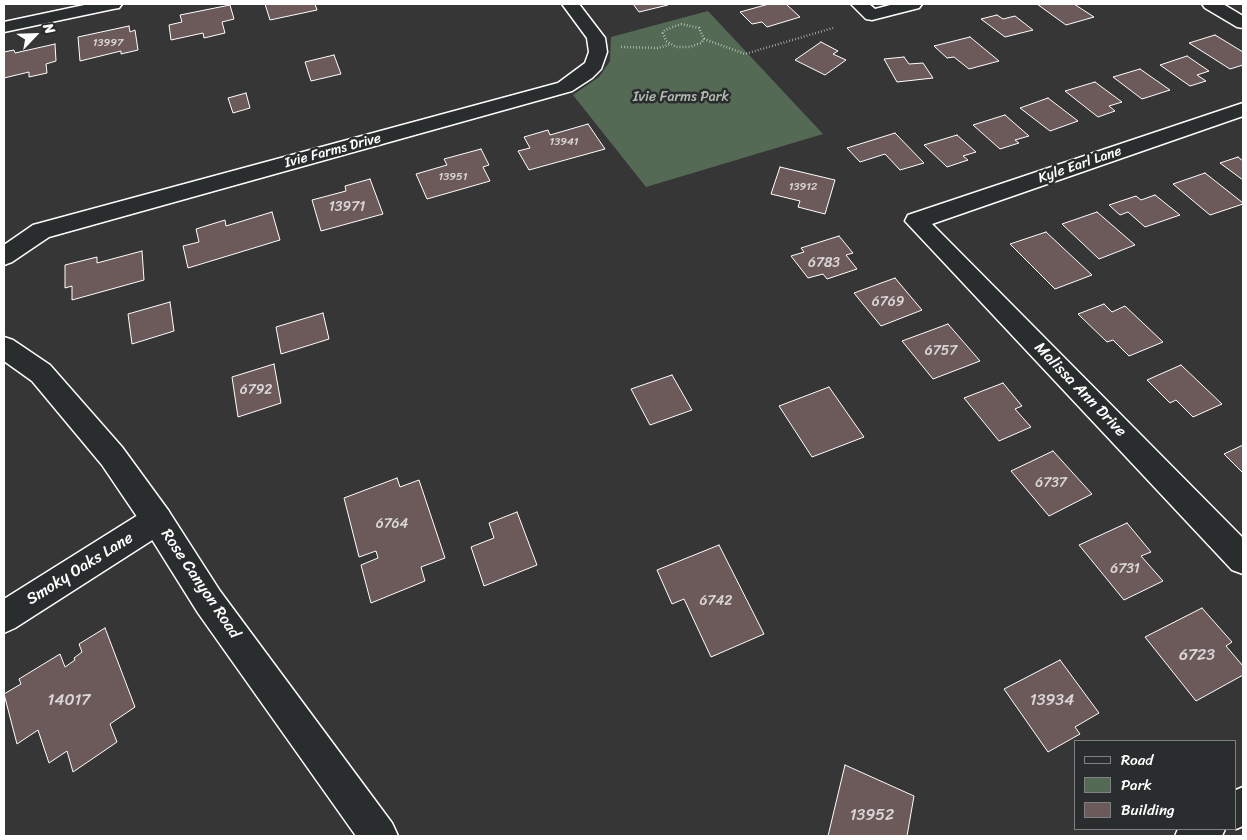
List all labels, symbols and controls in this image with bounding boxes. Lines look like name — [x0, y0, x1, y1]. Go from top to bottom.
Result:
north arrow — [10, 10, 60, 60]
text: N — [36, 19, 63, 38]
house number: 13997 — [93, 36, 123, 50]
park label: Ivie Farms Park — [633, 89, 729, 105]
street label: Ivie Farms Drive — [283, 130, 383, 172]
house number: 13941 — [549, 135, 579, 149]
street label: Kyle Earl Lane — [1036, 143, 1124, 187]
house number: 13951 — [439, 170, 467, 184]
house number: 13912 — [789, 180, 817, 194]
house number: 13971 — [329, 199, 365, 215]
house number: 6783 — [808, 255, 840, 271]
house number: 6769 — [872, 294, 904, 310]
street label: Malissa Ann Drive — [1030, 339, 1130, 441]
house number: 6757 — [925, 343, 957, 359]
house number: 6792 — [240, 382, 272, 398]
house number: 6737 — [1035, 475, 1067, 491]
house number: 6764 — [376, 516, 408, 532]
street label: Rose Canyon Road — [156, 526, 244, 642]
street label: Smoky Oaks Lane — [23, 529, 137, 609]
house number: 6731 — [1110, 561, 1140, 577]
house number: 6742 — [700, 593, 732, 609]
house number: 6723 — [1179, 646, 1215, 666]
house number: 14017 — [48, 691, 90, 711]
house number: 13934 — [1030, 691, 1074, 711]
legend — [1074, 740, 1237, 830]
text: Road — [1121, 747, 1153, 773]
text: Park — [1121, 772, 1152, 798]
text: Building — [1121, 797, 1175, 823]
house number: 13952 — [850, 806, 894, 826]

